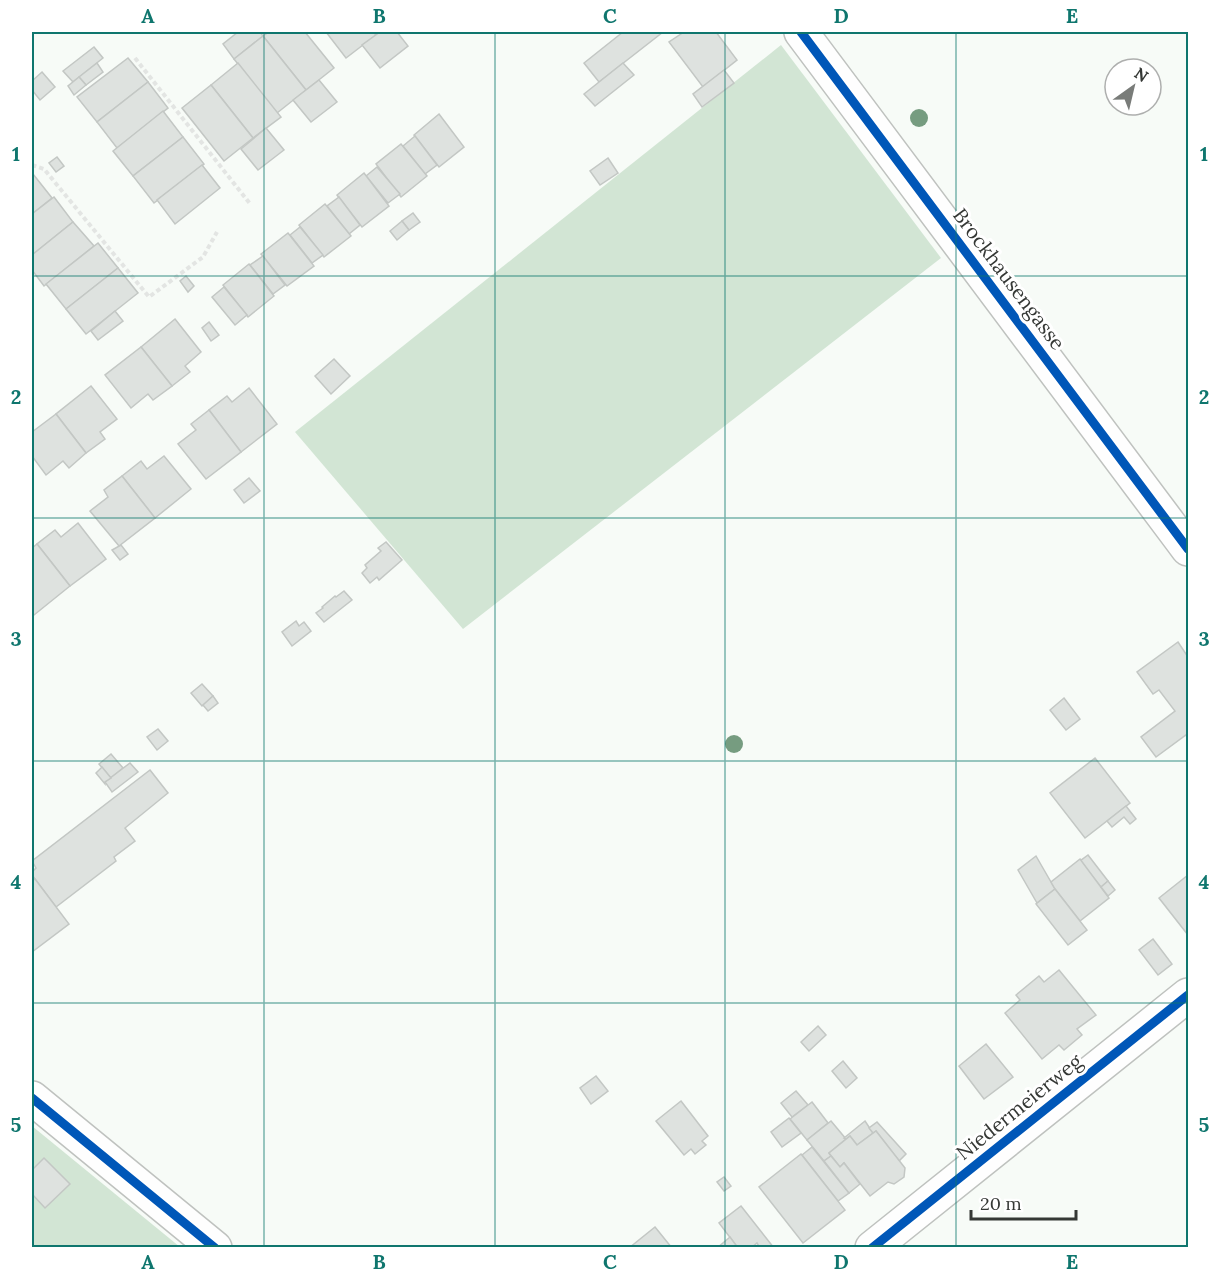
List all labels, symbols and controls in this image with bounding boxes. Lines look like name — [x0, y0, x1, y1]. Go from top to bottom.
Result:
text: A — [141, 3, 155, 28]
text: B — [372, 3, 386, 28]
text: C — [603, 3, 617, 28]
text: D — [833, 3, 849, 28]
text: E — [1066, 3, 1078, 28]
north arrow — [1103, 57, 1163, 117]
text: N — [1131, 63, 1152, 86]
text: 1 — [12, 141, 20, 166]
text: 1 — [1200, 141, 1208, 166]
street label: Brockhausengasse — [948, 203, 1071, 355]
text: 2 — [11, 384, 21, 409]
text: 2 — [1199, 384, 1209, 409]
text: 3 — [10, 626, 22, 651]
text: 3 — [1198, 626, 1210, 651]
text: 4 — [11, 869, 22, 894]
text: 4 — [1199, 869, 1210, 894]
street label: Niedermeierweg — [951, 1048, 1087, 1165]
text: 5 — [11, 1112, 22, 1137]
text: 5 — [1199, 1112, 1210, 1137]
scale bar — [971, 1183, 1076, 1221]
text: 20 m — [980, 1192, 1022, 1215]
text: A — [141, 1249, 155, 1274]
text: B — [372, 1249, 386, 1274]
text: C — [603, 1249, 617, 1274]
text: D — [833, 1249, 849, 1274]
text: E — [1066, 1249, 1078, 1274]

